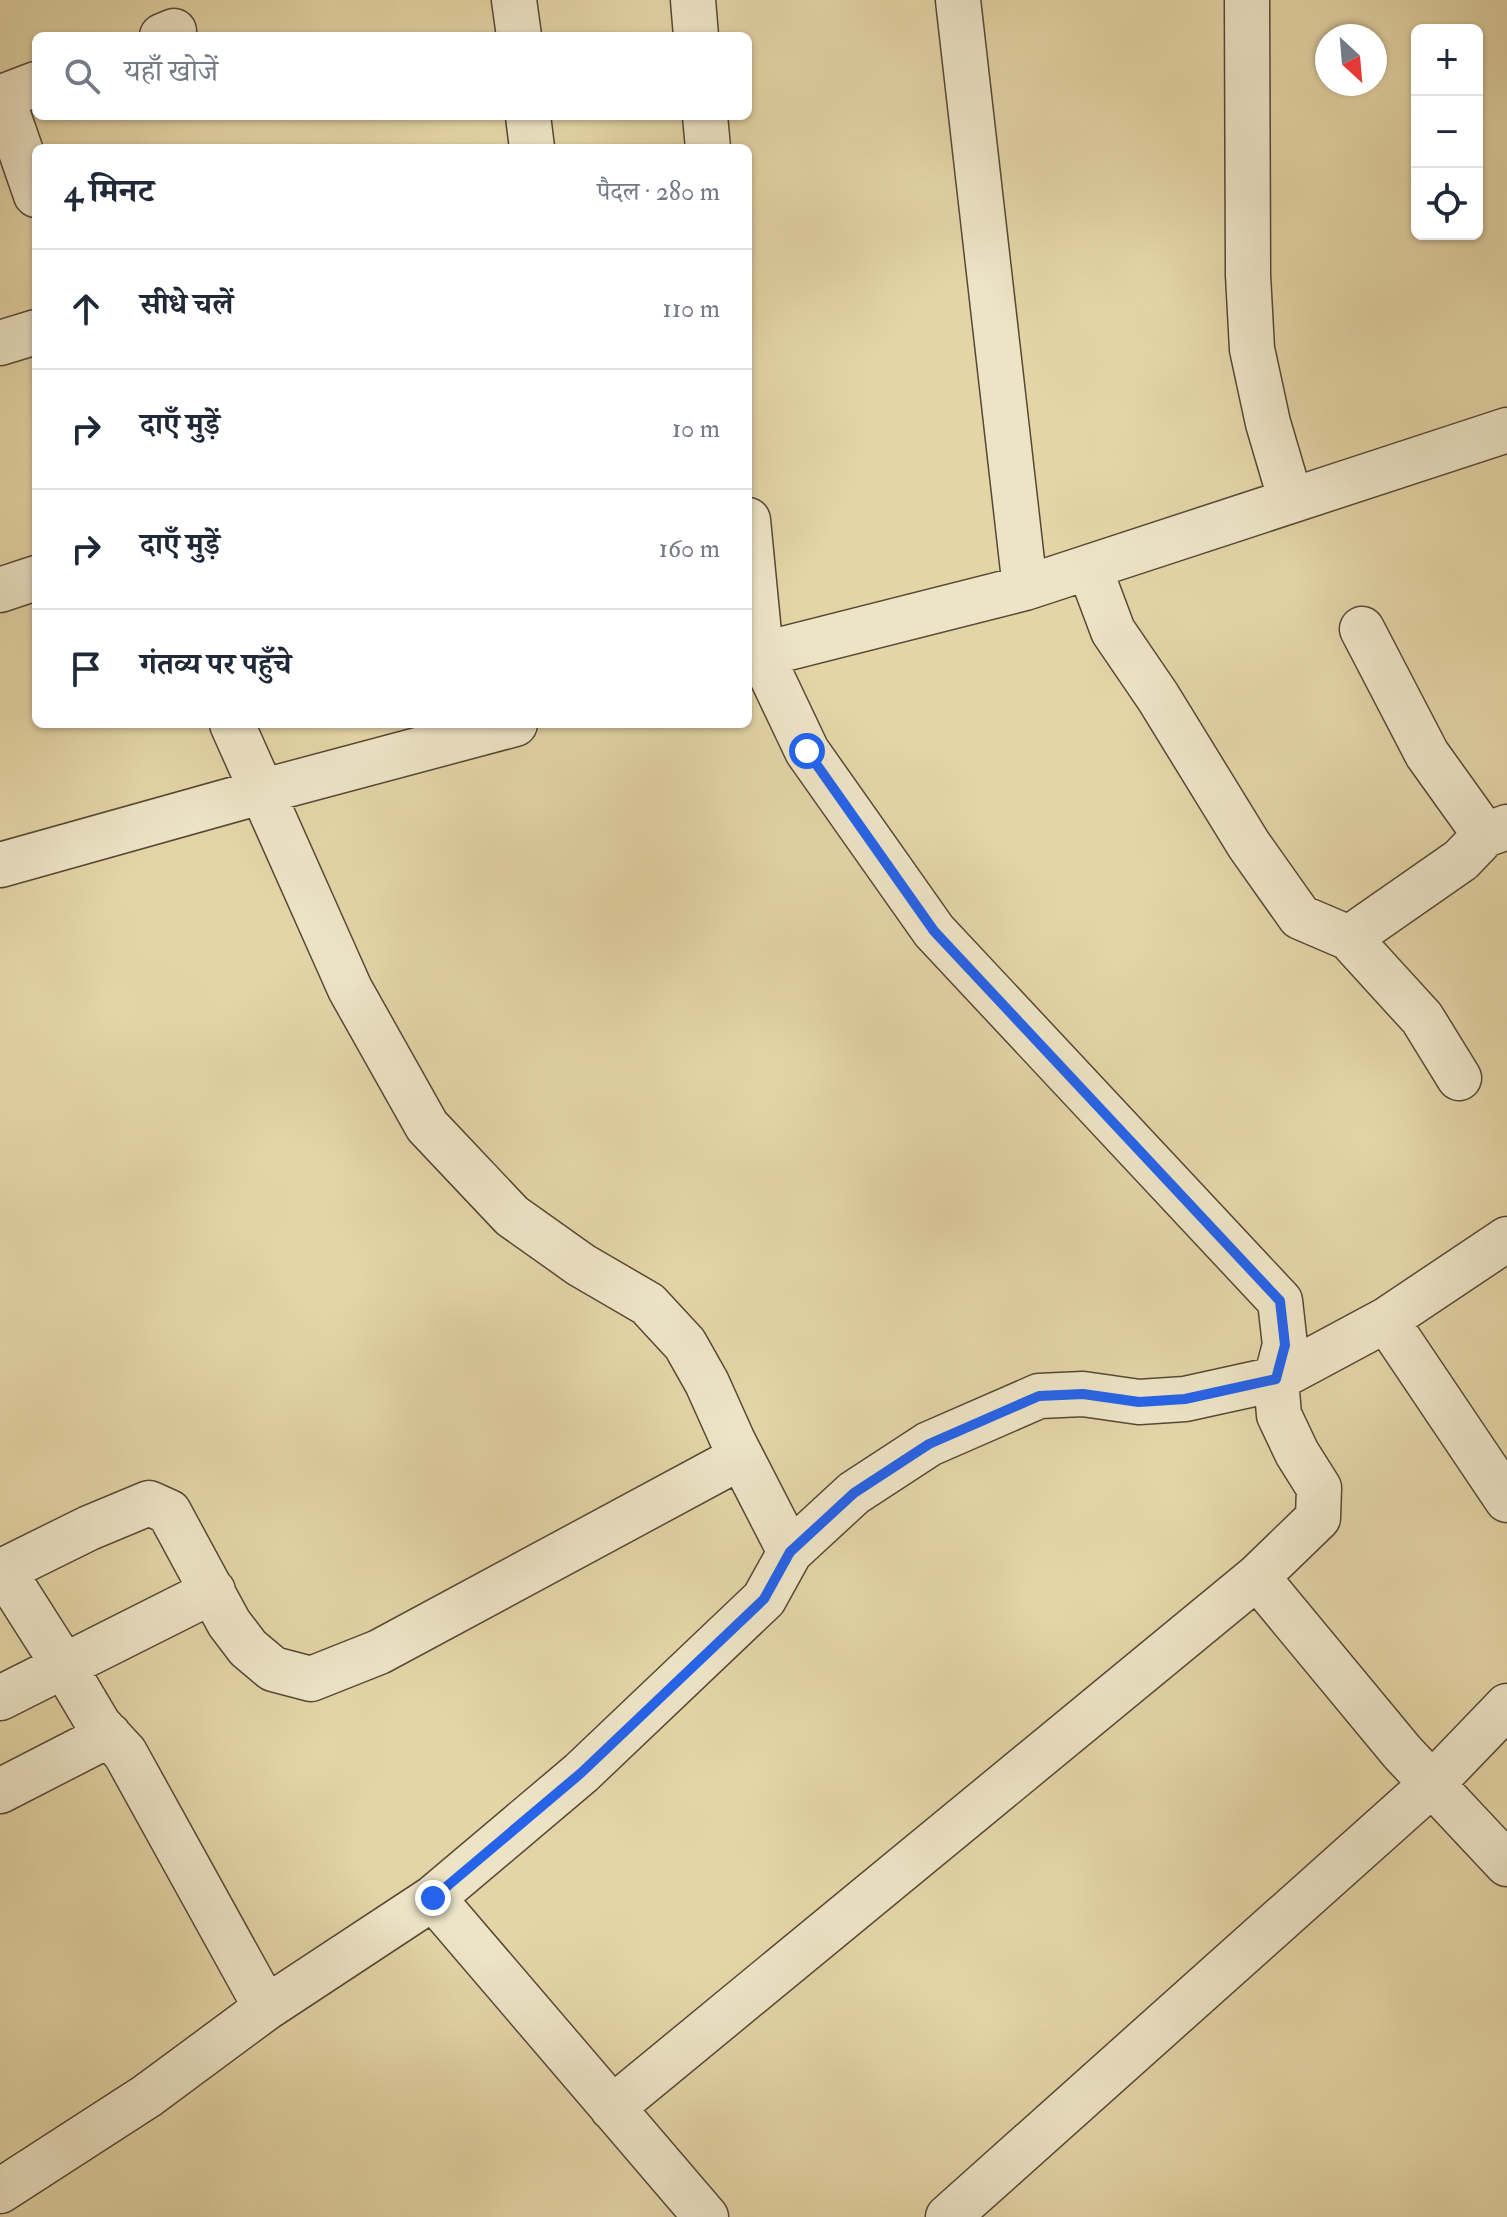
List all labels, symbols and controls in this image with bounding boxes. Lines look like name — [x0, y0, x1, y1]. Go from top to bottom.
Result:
north arrow — [1315, 24, 1387, 96]
map controls — [1411, 24, 1483, 240]
button: + — [1411, 24, 1483, 96]
search box — [32, 32, 752, 120]
text: यहाँ खोजें — [124, 53, 218, 90]
icon: search — [60, 54, 104, 98]
button: − — [1411, 96, 1483, 168]
button: locate — [1411, 168, 1483, 240]
text: 4 मिनट — [64, 170, 154, 213]
text: पैदल · 280 m — [597, 176, 720, 208]
text: सीधे चलें — [140, 286, 233, 323]
icon: ahead — [64, 287, 108, 331]
text: 110 m — [663, 293, 720, 325]
text: दाएँ मुड़ें — [140, 406, 220, 443]
icon: right — [64, 407, 108, 451]
text: 10 m — [672, 413, 720, 445]
text: दाएँ मुड़ें — [140, 526, 220, 563]
icon: right — [64, 527, 108, 571]
text: 160 m — [659, 533, 720, 565]
text: गंतव्य पर पहुँचे — [140, 646, 291, 683]
icon: arrive — [64, 647, 108, 691]
route start — [789, 733, 825, 769]
route end — [415, 1880, 451, 1916]

